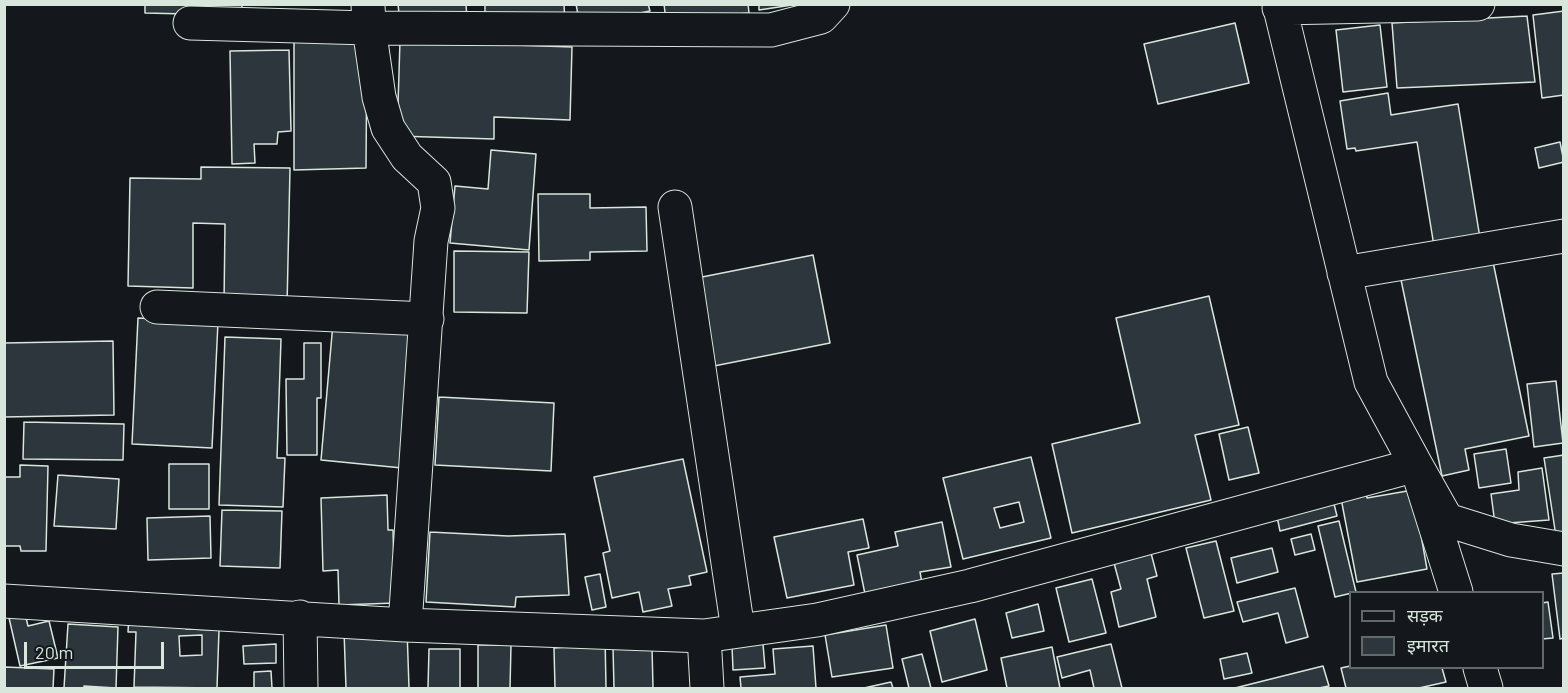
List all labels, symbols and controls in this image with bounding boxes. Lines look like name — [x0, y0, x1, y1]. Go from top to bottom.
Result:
legend — [1349, 591, 1544, 669]
text: सड़क — [1407, 604, 1443, 626]
scale bar — [27, 630, 166, 668]
text: इमारत — [1407, 634, 1449, 656]
text: 20 m — [35, 641, 73, 663]

